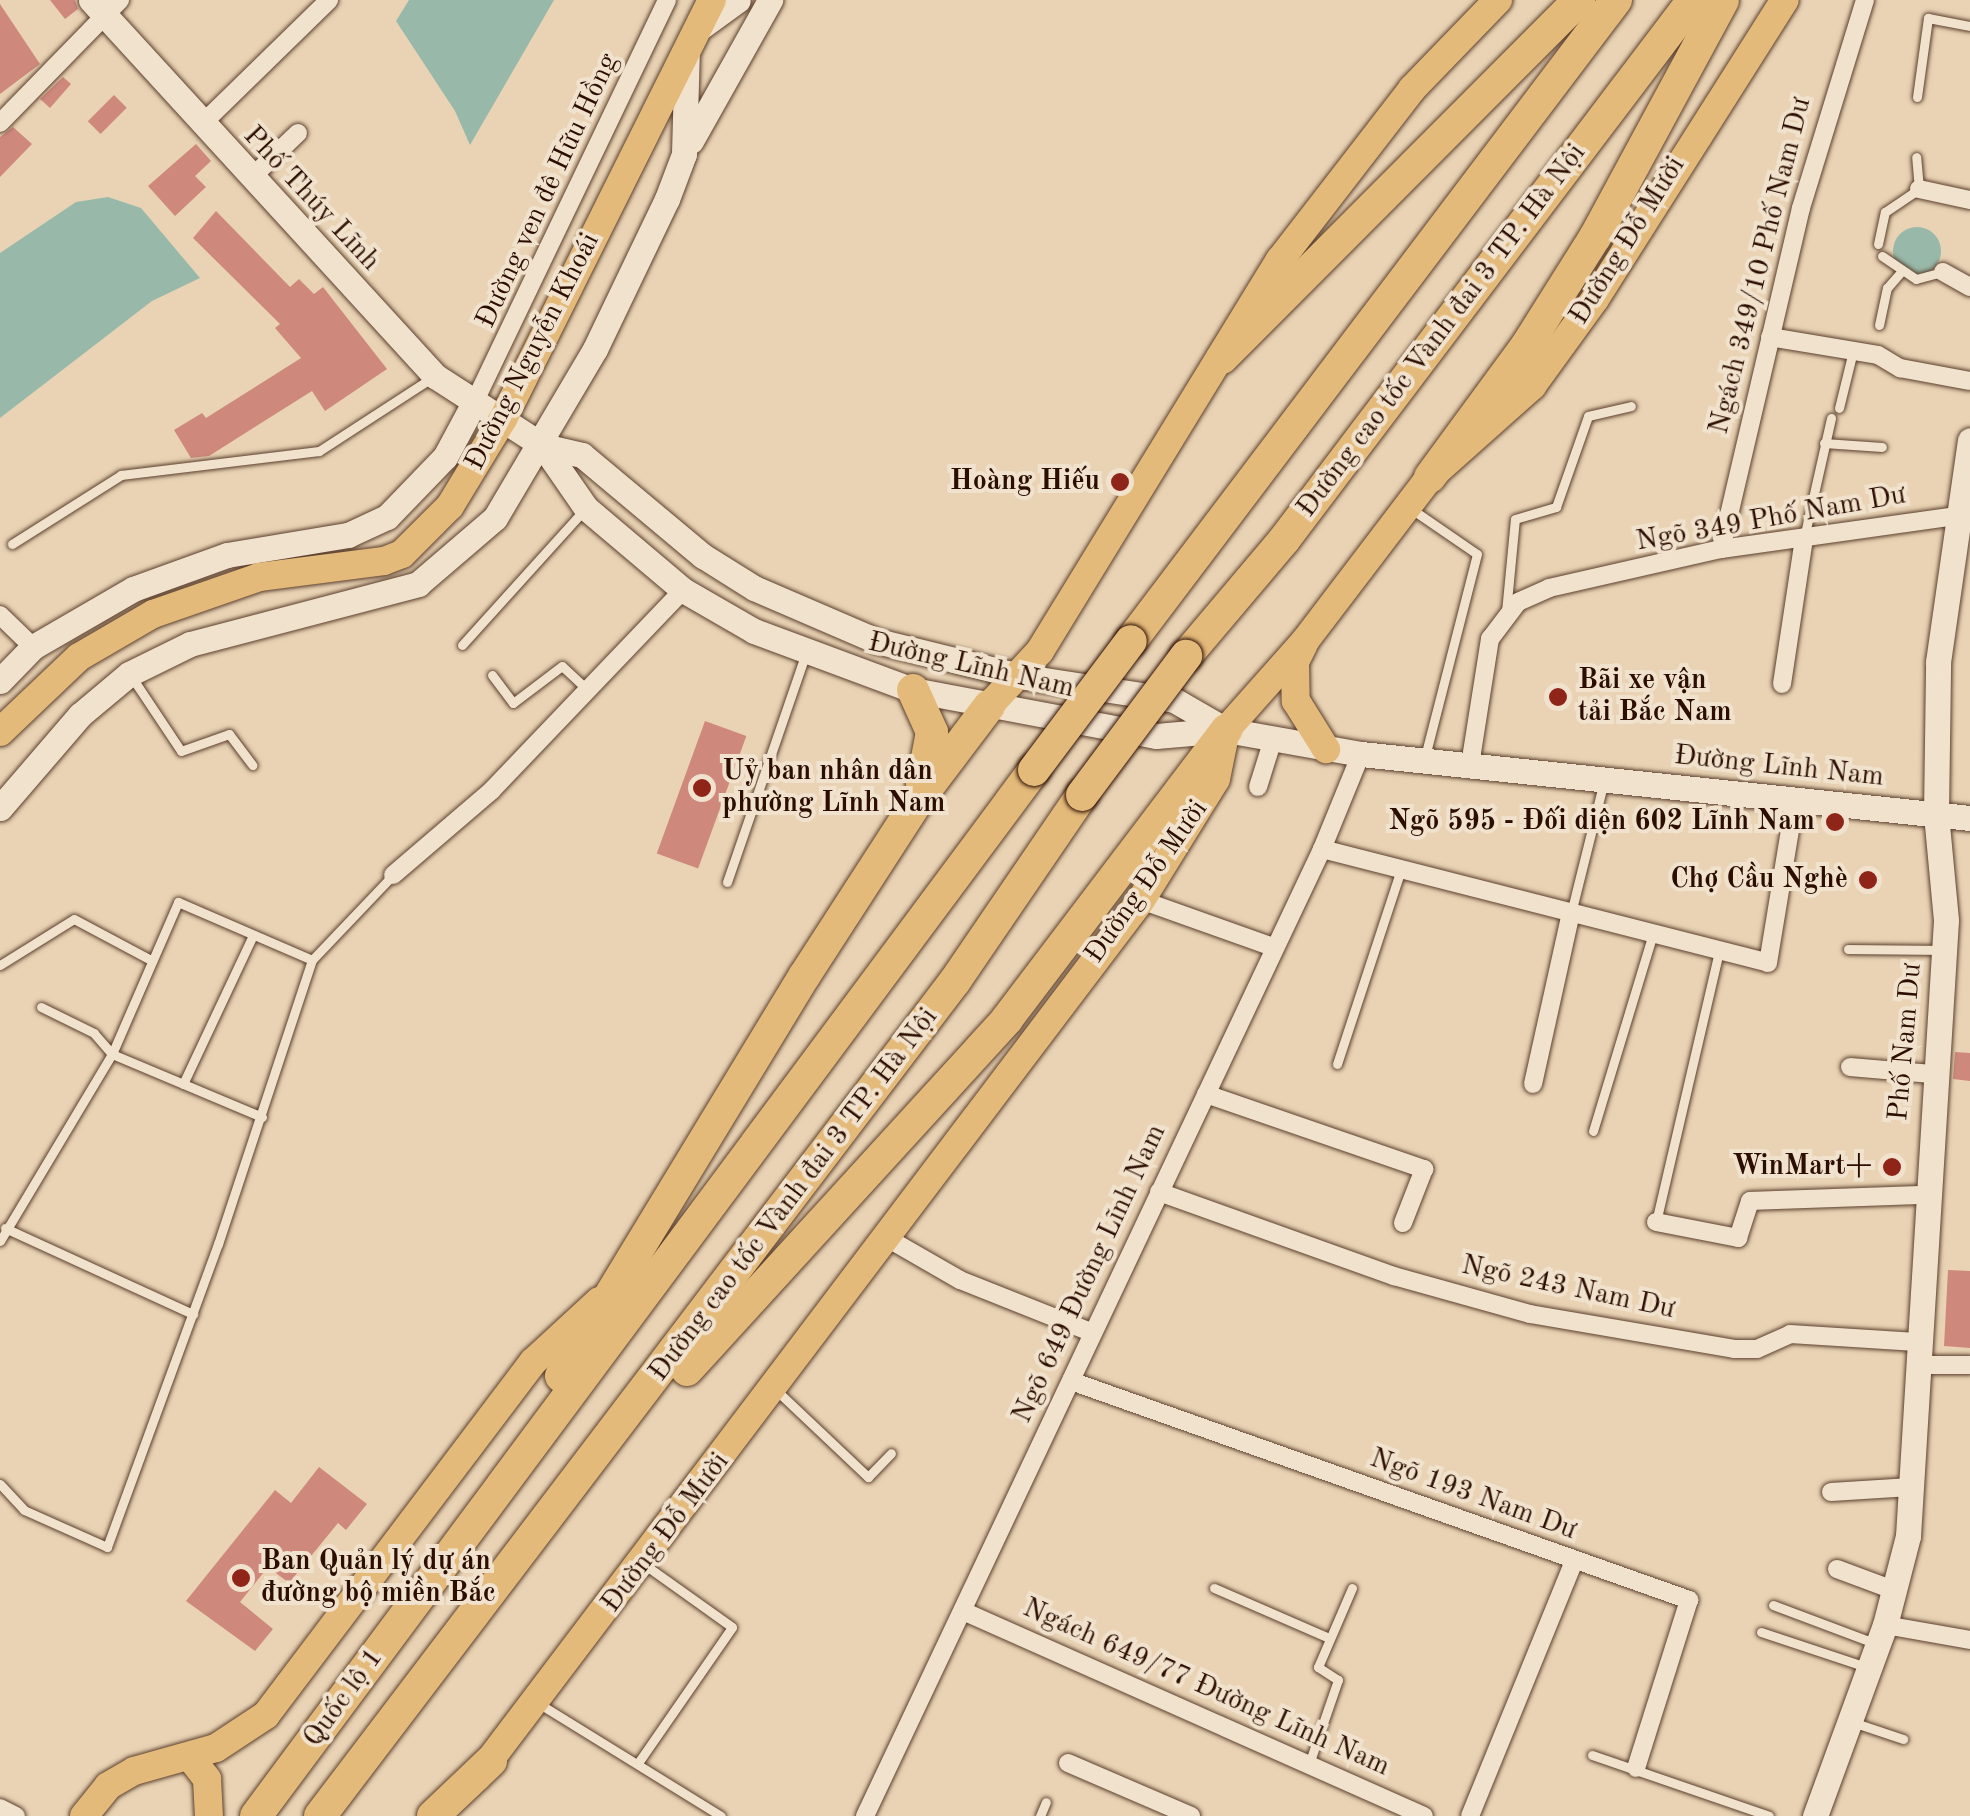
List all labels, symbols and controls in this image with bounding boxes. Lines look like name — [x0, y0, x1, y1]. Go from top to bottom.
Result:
street label: Đường ven đê Hữu Hồng — [470, 48, 626, 334]
street label: Ngách 349/10 Phố Nam Dư — [1703, 94, 1819, 438]
street label: Phố Thúy Lĩnh — [235, 120, 387, 278]
street label: Đường cao tốc Vành đai 3 TP. Hà Nội — [1291, 138, 1593, 524]
street label: Đường Đỗ Mười — [1563, 151, 1693, 331]
street label: Đường Nguyễn Khoái — [459, 228, 607, 476]
place label: Hoàng Hiếu — [950, 465, 1100, 499]
marker: Hoàng Hiếu — [1109, 471, 1131, 493]
street label: Ngõ 349 Phố Nam Dư — [1634, 479, 1908, 559]
street label: Đường Lĩnh Nam — [865, 626, 1077, 706]
place label: Bãi xe vận tải Bắc Nam — [1578, 664, 1732, 730]
marker: Bãi xe vận tải Bắc Nam — [1547, 686, 1569, 708]
street label: Đường Lĩnh Nam — [1673, 739, 1885, 795]
place label: Uỷ ban nhân dân phường Lĩnh Nam — [722, 755, 945, 821]
marker: Uỷ ban nhân dân phường Lĩnh Nam — [691, 777, 713, 799]
street label: Đường Đỗ Mười — [1078, 794, 1216, 970]
place label: Ngõ 595 - Đối diện 602 Lĩnh Nam — [1388, 805, 1815, 839]
marker: Ngõ 595 - Đối diện 602 Lĩnh Nam — [1824, 811, 1846, 833]
place label: Chợ Cầu Nghè — [1670, 863, 1848, 897]
marker: Chợ Cầu Nghè — [1857, 869, 1879, 891]
street label: Phố Nam Dư — [1882, 962, 1930, 1122]
street label: Đường cao tốc Vành đai 3 TP. Hà Nội — [643, 1002, 945, 1388]
street label: Ngõ 649 Đường Lĩnh Nam — [1006, 1119, 1174, 1429]
place label: WinMart+ — [1732, 1150, 1872, 1184]
marker: WinMart+ — [1881, 1156, 1903, 1178]
street label: Ngõ 243 Nam Dư — [1458, 1249, 1678, 1327]
street label: Ngõ 193 Nam Dư — [1365, 1442, 1581, 1548]
street label: Đường Đỗ Mười — [595, 1446, 737, 1620]
place label: Ban Quản lý dự án đường bộ miền Bắc — [261, 1545, 496, 1611]
marker: Ban Quản lý dự án đường bộ miền Bắc — [230, 1567, 252, 1589]
street label: Ngách 649/77 Đường Lĩnh Nam — [1017, 1592, 1395, 1784]
street label: Quốc lộ 1 — [297, 1642, 391, 1754]

